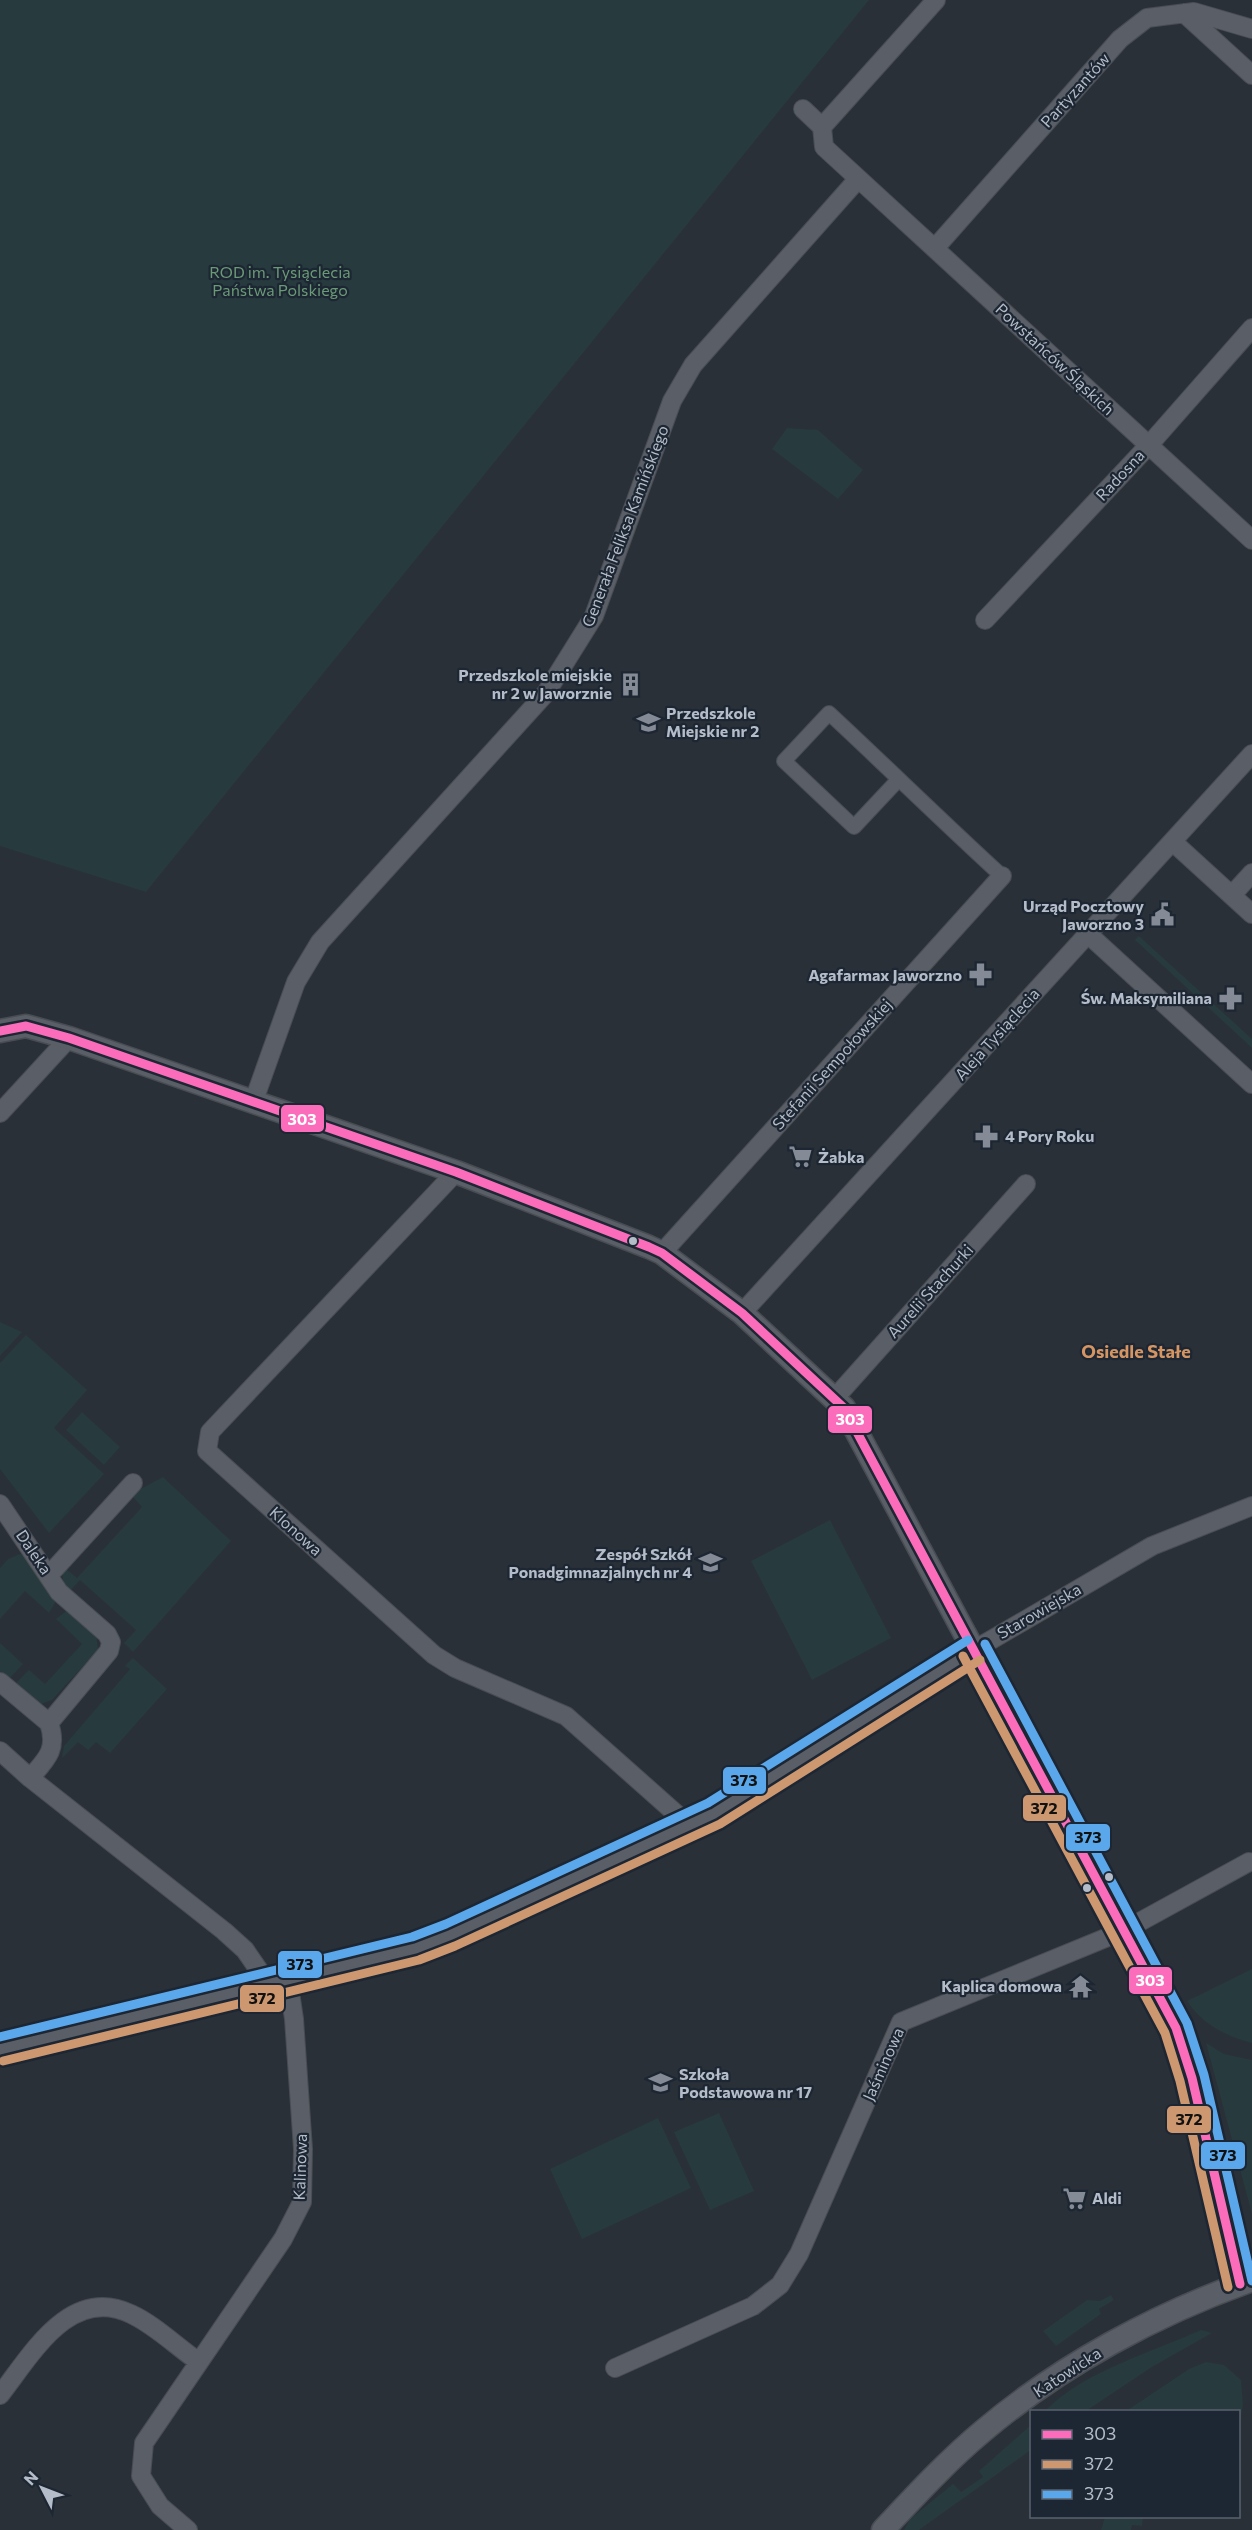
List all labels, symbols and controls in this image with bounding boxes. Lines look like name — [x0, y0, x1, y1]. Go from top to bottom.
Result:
street label: Partyzantów — [1036, 48, 1113, 131]
park label: ROD im. Tysiąclecia Państwa Polskiego — [209, 262, 351, 299]
street label: Powstańców Śląskich — [992, 299, 1119, 418]
street label: Generała Feliksa Kamińskiego — [577, 422, 672, 629]
street label: Radosna — [1091, 445, 1148, 504]
place label: Przedszkole miejskie nr 2 w Jaworznie — [458, 665, 612, 702]
building icon: Przedszkole miejskie nr 2 w Jaworznie — [617, 671, 643, 697]
place label: Przedszkole Miejskie nr 2 — [666, 703, 759, 740]
school or university icon: Przedszkole Miejskie nr 2 — [635, 709, 661, 735]
place label: Urząd Pocztowy Jaworzno 3 — [1023, 896, 1144, 933]
public building icon: Urząd Pocztowy Jaworzno 3 — [1149, 902, 1175, 928]
pharmacy icon: Agafarmax Jaworzno — [967, 962, 993, 988]
place label: Agafarmax Jaworzno — [808, 965, 962, 984]
street label: Aleja Tysiąclecia — [950, 984, 1043, 1084]
pharmacy icon: Św. Maksymiliana — [1217, 985, 1243, 1011]
place label: Św. Maksymiliana — [1081, 988, 1212, 1007]
street label: Stefanii Sempołowskiej — [768, 994, 895, 1133]
line badge: 303 — [280, 1104, 325, 1133]
text: 303 — [287, 1109, 317, 1128]
pharmacy icon: 4 Pory Roku — [974, 1123, 1000, 1149]
place label: 4 Pory Roku — [1005, 1126, 1094, 1145]
supermarket icon: Żabka — [787, 1144, 813, 1170]
place label: Żabka — [818, 1147, 865, 1166]
unlabelled marker — [627, 1235, 639, 1247]
street label: Aurelii Stachurki — [883, 1240, 977, 1341]
district label: Osiedle Stałe — [1081, 1340, 1191, 1362]
line badge: 303 — [827, 1405, 873, 1434]
text: 303 — [835, 1409, 865, 1428]
street label: Klonowa — [266, 1502, 326, 1559]
street label: Daleka — [13, 1526, 56, 1578]
place label: Zespół Szkół Ponadgimnazjalnych nr 4 — [509, 1544, 692, 1581]
school or university icon: Zespół Szkół Ponadgimnazjalnych nr 4 — [697, 1550, 723, 1576]
street label: Starowiejska — [994, 1579, 1084, 1642]
line badge: 373 — [722, 1766, 767, 1795]
text: 373 — [730, 1770, 758, 1789]
line badge: 372 — [1022, 1794, 1067, 1822]
text: 372 — [1030, 1798, 1058, 1817]
line badge: 373 — [1065, 1823, 1111, 1852]
text: 373 — [1074, 1827, 1102, 1846]
unlabelled marker — [1103, 1871, 1115, 1883]
unlabelled marker — [1081, 1882, 1093, 1894]
line badge: 373 — [277, 1950, 323, 1979]
text: 373 — [286, 1954, 314, 1973]
line badge: 303 — [1128, 1966, 1173, 1995]
text: 303 — [1135, 1970, 1165, 1989]
temple icon: Kaplica domowa — [1067, 1973, 1093, 1999]
place label: Kaplica domowa — [941, 1976, 1062, 1995]
line badge: 372 — [239, 1984, 285, 2013]
text: 372 — [248, 1988, 276, 2007]
street label: Jaśminowa — [858, 2024, 907, 2103]
place label: Szkoła Podstawowa nr 17 — [679, 2064, 812, 2101]
school or university icon: Szkoła Podstawowa nr 17 — [648, 2070, 674, 2096]
line badge: 372 — [1166, 2105, 1212, 2134]
text: 372 — [1175, 2109, 1203, 2128]
street label: Kalinowa — [289, 2133, 310, 2201]
line badge: 373 — [1200, 2141, 1246, 2170]
text: 373 — [1209, 2145, 1237, 2164]
supermarket icon: Aldi — [1061, 2185, 1087, 2211]
place label: Aldi — [1092, 2188, 1122, 2207]
street label: Katowicka — [1029, 2343, 1104, 2400]
legend — [1030, 2410, 1240, 2518]
text: 303 — [1084, 2422, 1116, 2444]
text: 372 — [1084, 2452, 1114, 2474]
north arrow — [12, 2458, 72, 2518]
text: N — [19, 2467, 42, 2488]
text: 373 — [1084, 2482, 1114, 2504]

